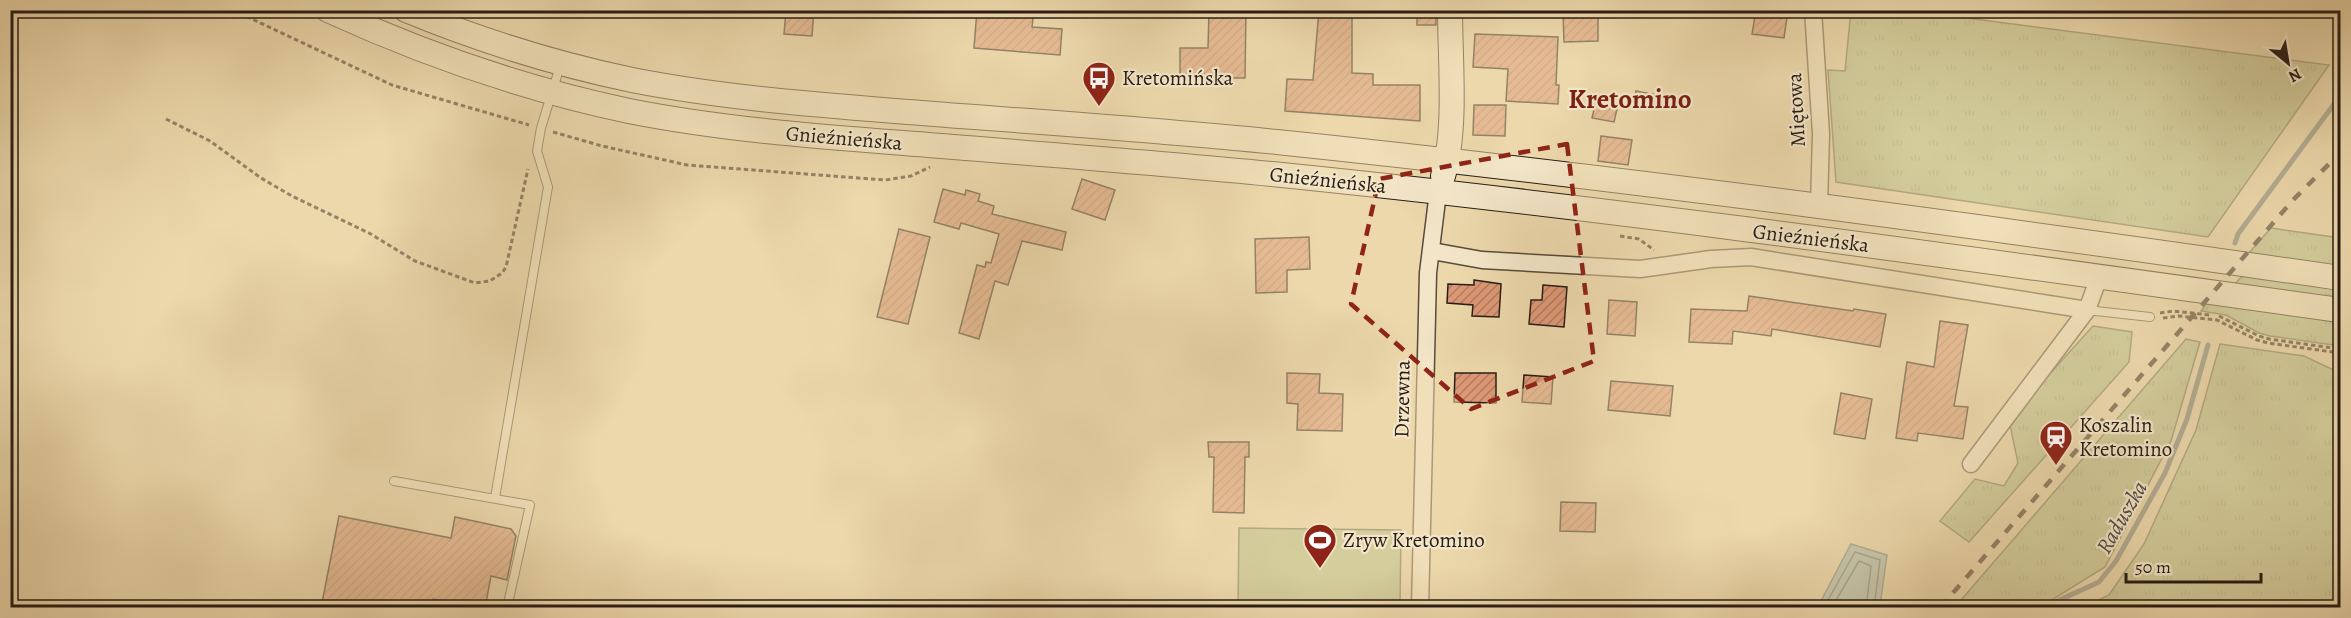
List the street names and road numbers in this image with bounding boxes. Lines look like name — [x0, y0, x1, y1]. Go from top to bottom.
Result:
street label: Miętowa — [1780, 72, 1812, 148]
street label: Gnieźnieńska — [785, 119, 904, 157]
street label: Gnieźnieńska — [1268, 160, 1388, 200]
street label: Gnieźnieńska — [1751, 217, 1871, 259]
street label: Drzewna — [1387, 360, 1417, 438]

